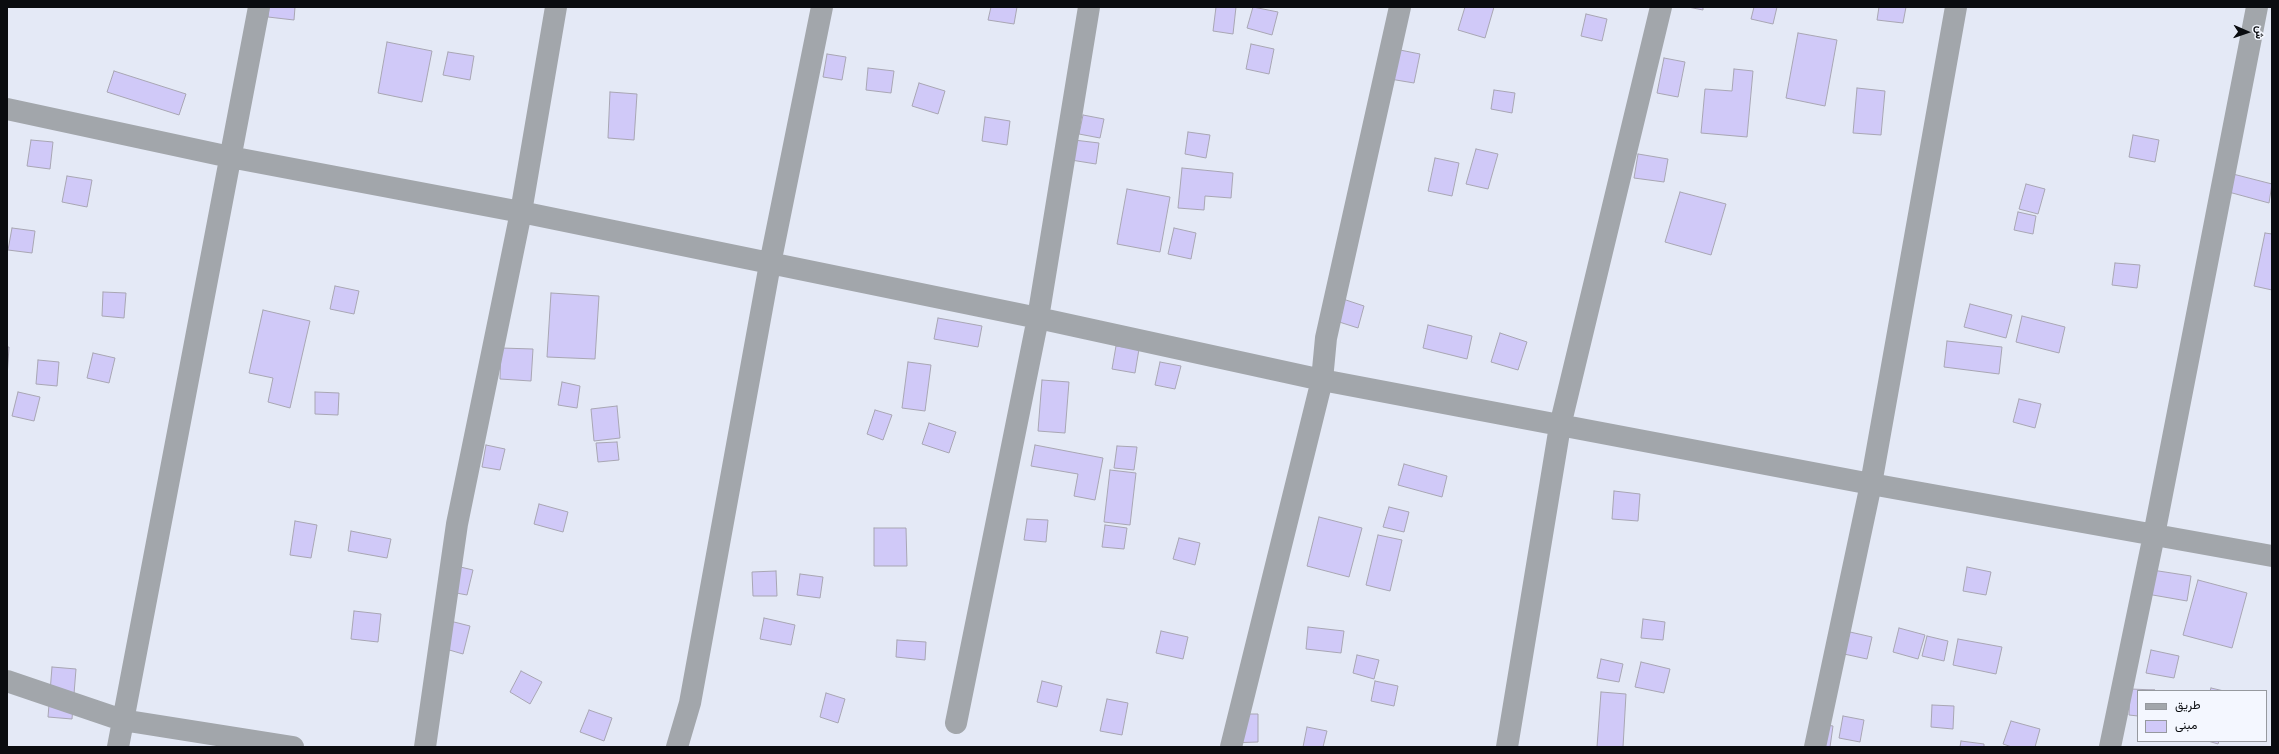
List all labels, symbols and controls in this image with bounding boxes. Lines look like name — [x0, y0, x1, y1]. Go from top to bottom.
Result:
north arrow — [2227, 12, 2267, 52]
text: ش — [2253, 26, 2266, 39]
legend — [2137, 690, 2267, 742]
text: طريق — [2175, 698, 2200, 713]
text: مبنى — [2175, 718, 2197, 733]

